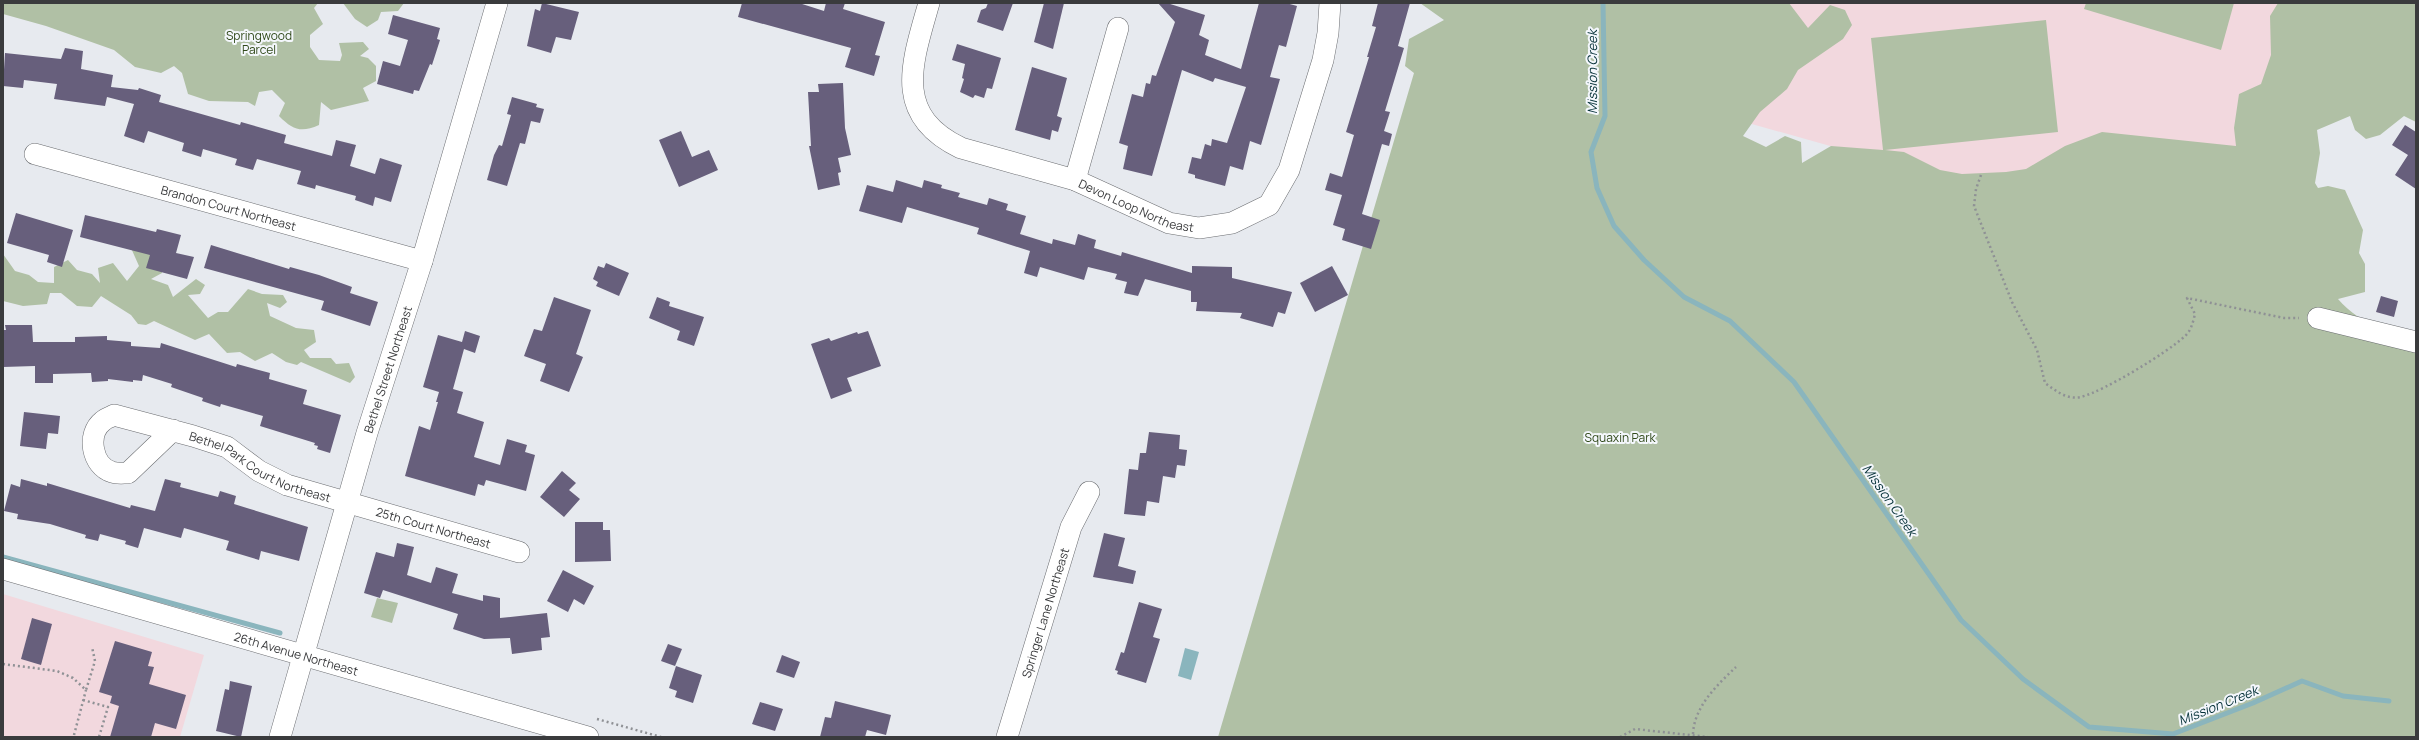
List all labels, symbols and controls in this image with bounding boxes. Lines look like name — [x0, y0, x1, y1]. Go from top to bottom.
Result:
park label: Springwood Parcel — [226, 27, 292, 58]
water label: Mission Creek — [1583, 27, 1601, 114]
street label: Devon Loop Northeast — [1076, 174, 1195, 236]
street label: Brandon Court Northeast — [159, 181, 299, 234]
street label: Bethel Street Northeast — [359, 303, 416, 435]
street label: Bethel Park Court Northeast — [187, 427, 333, 506]
park label: Squaxin Park — [1585, 429, 1656, 446]
water label: Mission Creek — [1858, 460, 1923, 542]
street label: 25th Court Northeast — [374, 503, 493, 552]
street label: Springer Lane Northeast — [1017, 545, 1073, 680]
street label: 26th Avenue Northeast — [232, 627, 360, 679]
water label: Mission Creek — [2176, 680, 2263, 729]

